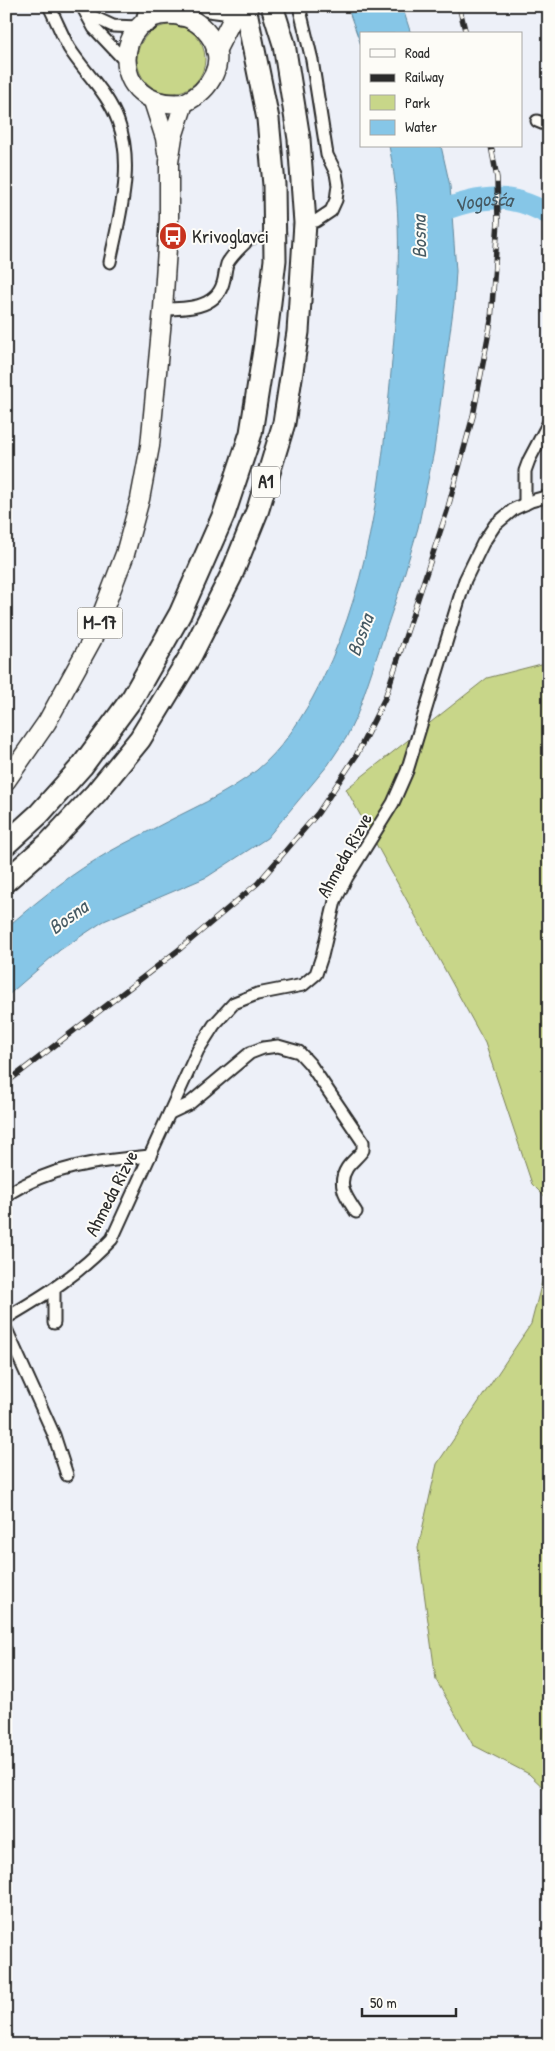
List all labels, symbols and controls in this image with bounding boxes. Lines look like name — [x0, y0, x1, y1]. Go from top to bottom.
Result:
legend — [360, 32, 522, 148]
text: Road — [405, 42, 430, 63]
text: Railway — [405, 66, 444, 87]
text: Park — [405, 92, 430, 113]
text: Water — [405, 116, 437, 137]
water label: Vogošća — [450, 184, 517, 219]
water label: Bosna — [405, 213, 432, 259]
bus stop icon: Krivoglavci — [158, 221, 188, 251]
place label: Krivoglavci — [192, 223, 269, 249]
road number: A1 — [252, 467, 280, 498]
road number: M-17 — [78, 608, 122, 638]
water label: Bosna — [340, 608, 380, 660]
street label: Ahmeda Rizve — [310, 808, 378, 902]
water label: Bosna — [42, 892, 95, 940]
street label: Ahmeda Rizve — [78, 1145, 144, 1240]
scale bar — [362, 1986, 456, 2018]
text: 50 m — [370, 1992, 397, 2013]

